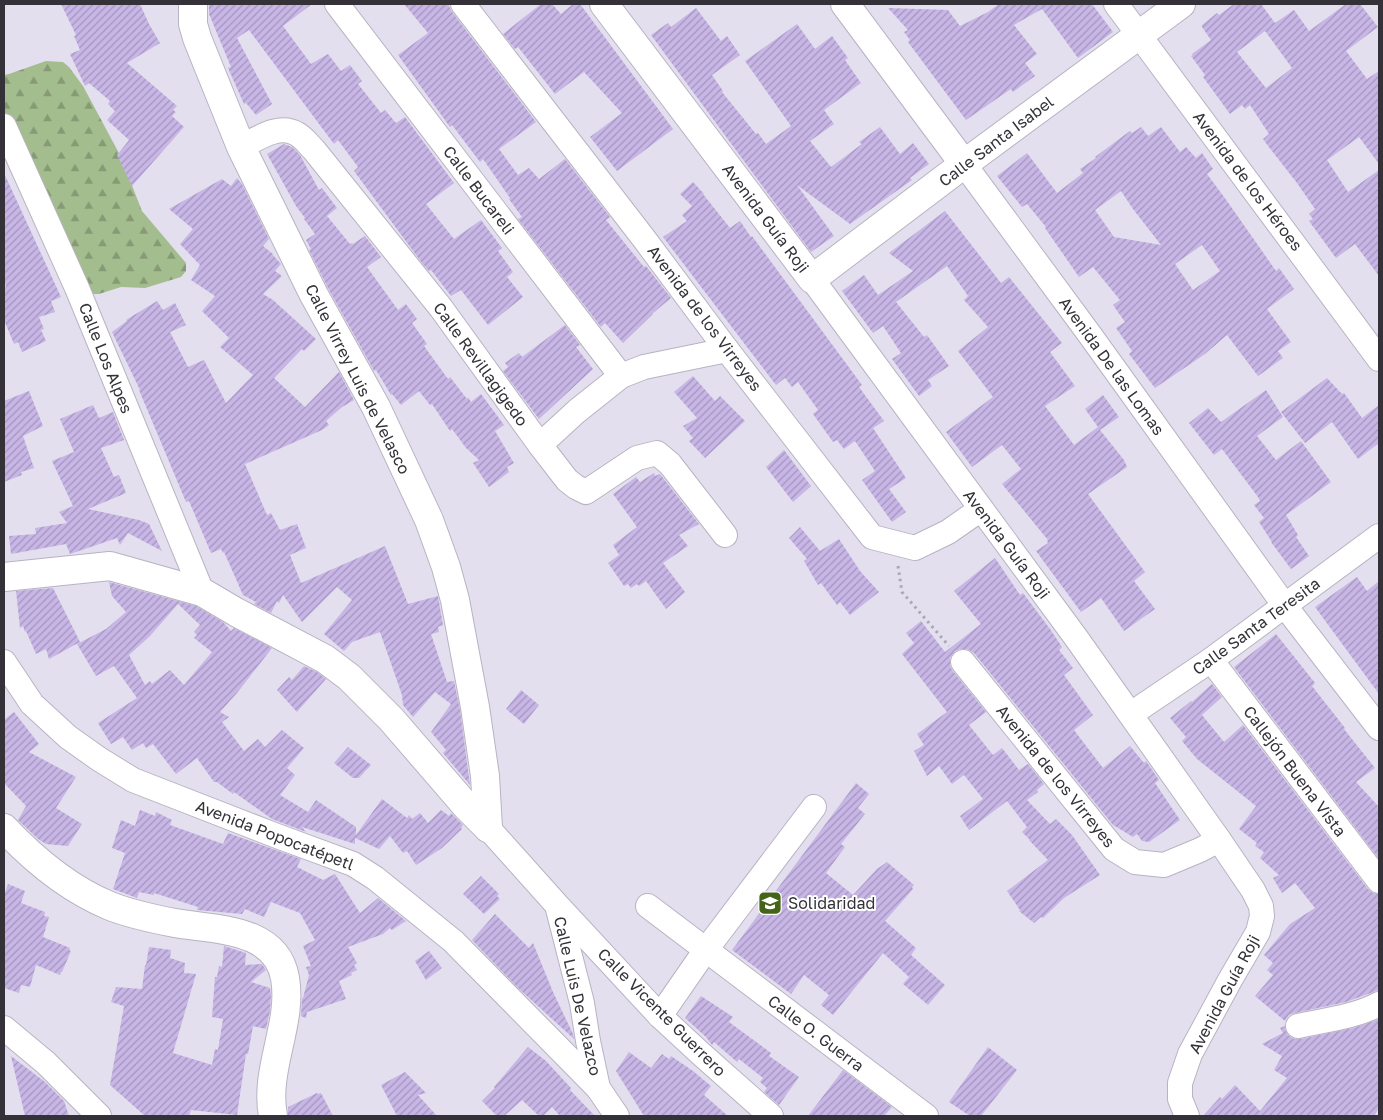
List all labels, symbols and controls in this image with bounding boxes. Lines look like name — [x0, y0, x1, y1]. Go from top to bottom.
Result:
street label: Calle Santa Isabel — [935, 91, 1057, 191]
street label: Avenida de los Héroes — [1189, 107, 1307, 255]
street label: Calle Bucareli — [439, 142, 519, 238]
street label: Avenida Guía Roji — [718, 159, 814, 277]
street label: Avenida de los Virreyes — [644, 241, 766, 395]
street label: Calle Virrey Luis de Velasco — [301, 281, 415, 477]
street label: Avenida De las Lomas — [1055, 293, 1169, 439]
street label: Calle Revillagigedo — [429, 298, 533, 430]
street label: Calle Los Alpes — [75, 300, 137, 416]
street label: Avenida Guía Roji — [959, 485, 1055, 603]
street label: Calle Santa Teresita — [1188, 573, 1324, 679]
street label: Avenida de los Virreyes — [992, 701, 1120, 851]
street label: Callejón Buena Vista — [1239, 702, 1351, 840]
street label: Avenida Popocatépetl — [193, 796, 357, 874]
school or university icon: Solidaridad — [757, 890, 783, 916]
place label: Solidaridad — [788, 893, 875, 913]
street label: Calle Luis De Velazco — [550, 914, 606, 1078]
street label: Avenida Guía Roji — [1184, 931, 1264, 1057]
street label: Calle Vicente Guerrero — [594, 944, 730, 1080]
street label: Calle O. Guerra — [764, 990, 868, 1076]

